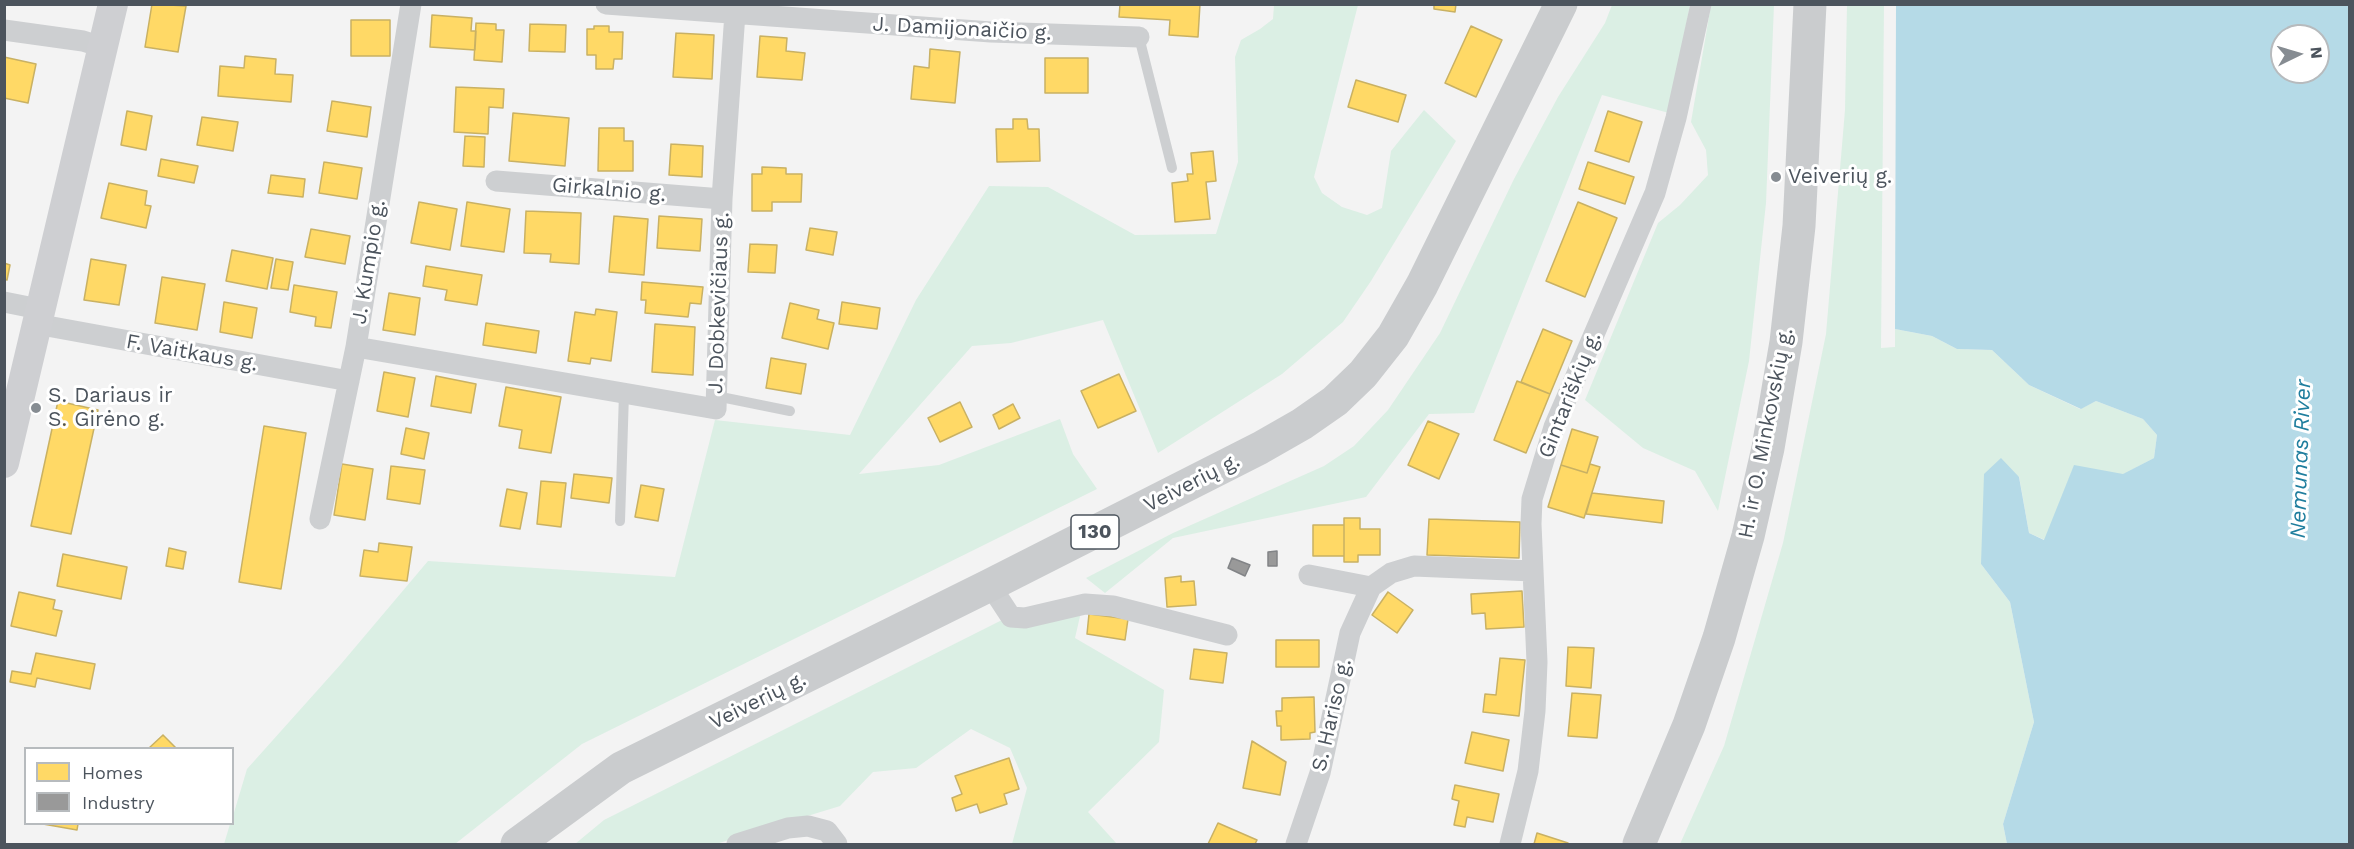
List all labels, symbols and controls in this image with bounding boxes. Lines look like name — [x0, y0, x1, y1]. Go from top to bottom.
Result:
street label: J. Damijonaičio g. — [872, 12, 1052, 46]
north arrow — [2270, 24, 2330, 84]
text: N — [2306, 46, 2326, 59]
place label: Veiverių g. — [1788, 164, 1892, 190]
marker: Veiverių g. — [1769, 170, 1783, 184]
street label: Girkalnio g. — [551, 172, 667, 208]
street label: J. Kumpio g. — [347, 198, 391, 326]
street label: J. Dobkevičiaus g. — [703, 212, 735, 394]
street label: H. ir O. Minkovskių g. — [1733, 326, 1799, 540]
street label: Gintariškių g. — [1533, 328, 1607, 462]
street label: F. Vaitkaus g. — [124, 329, 260, 377]
water label: Nemunas River — [2285, 379, 2317, 539]
place label: S. Dariaus ir S. Girėno g. — [48, 383, 173, 433]
marker: S. Dariaus ir S. Girėno g. — [29, 401, 43, 415]
street label: Veiverių g. — [1140, 448, 1244, 518]
road number: 130 — [1071, 515, 1119, 549]
street label: S. Hariso g. — [1307, 656, 1357, 774]
street label: Veiverių g. — [706, 667, 810, 735]
legend — [24, 747, 234, 825]
text: Homes — [82, 762, 143, 783]
text: Industry — [82, 792, 154, 813]

